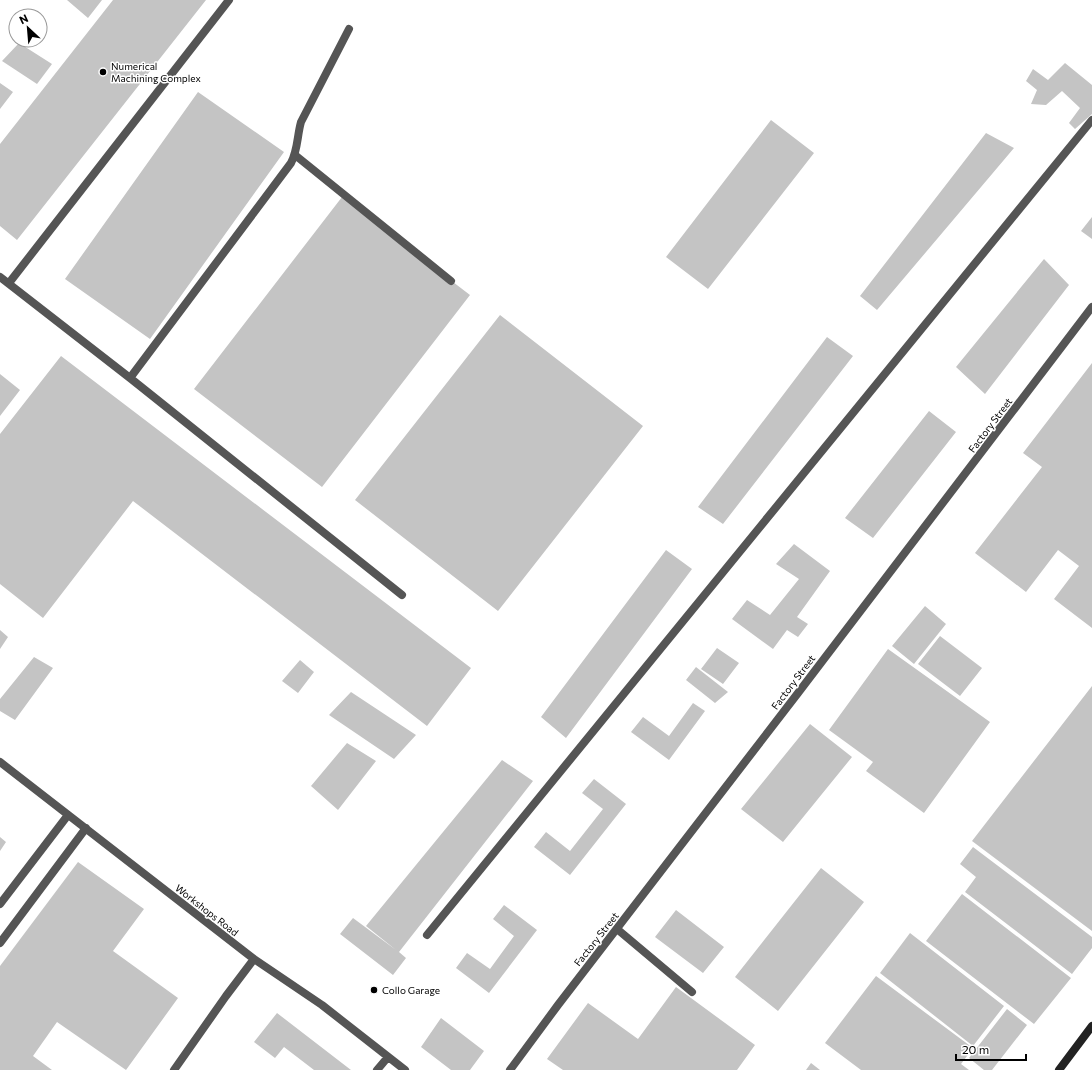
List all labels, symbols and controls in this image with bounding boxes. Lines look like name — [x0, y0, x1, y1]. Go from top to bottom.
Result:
north arrow — [8, 8, 48, 48]
text: N — [17, 11, 30, 26]
place label: Numerical Machining Complex — [111, 60, 202, 84]
marker: Numerical Machining Complex — [98, 67, 108, 77]
street label: Factory Street — [966, 395, 1014, 455]
street label: Factory Street — [769, 652, 817, 712]
street label: Workshops Road — [173, 882, 241, 939]
street label: Factory Street — [571, 910, 621, 968]
place label: Collo Garage — [382, 984, 440, 996]
marker: Collo Garage — [369, 985, 379, 995]
scale bar — [956, 1036, 1026, 1062]
text: 20 m — [962, 1042, 989, 1056]

